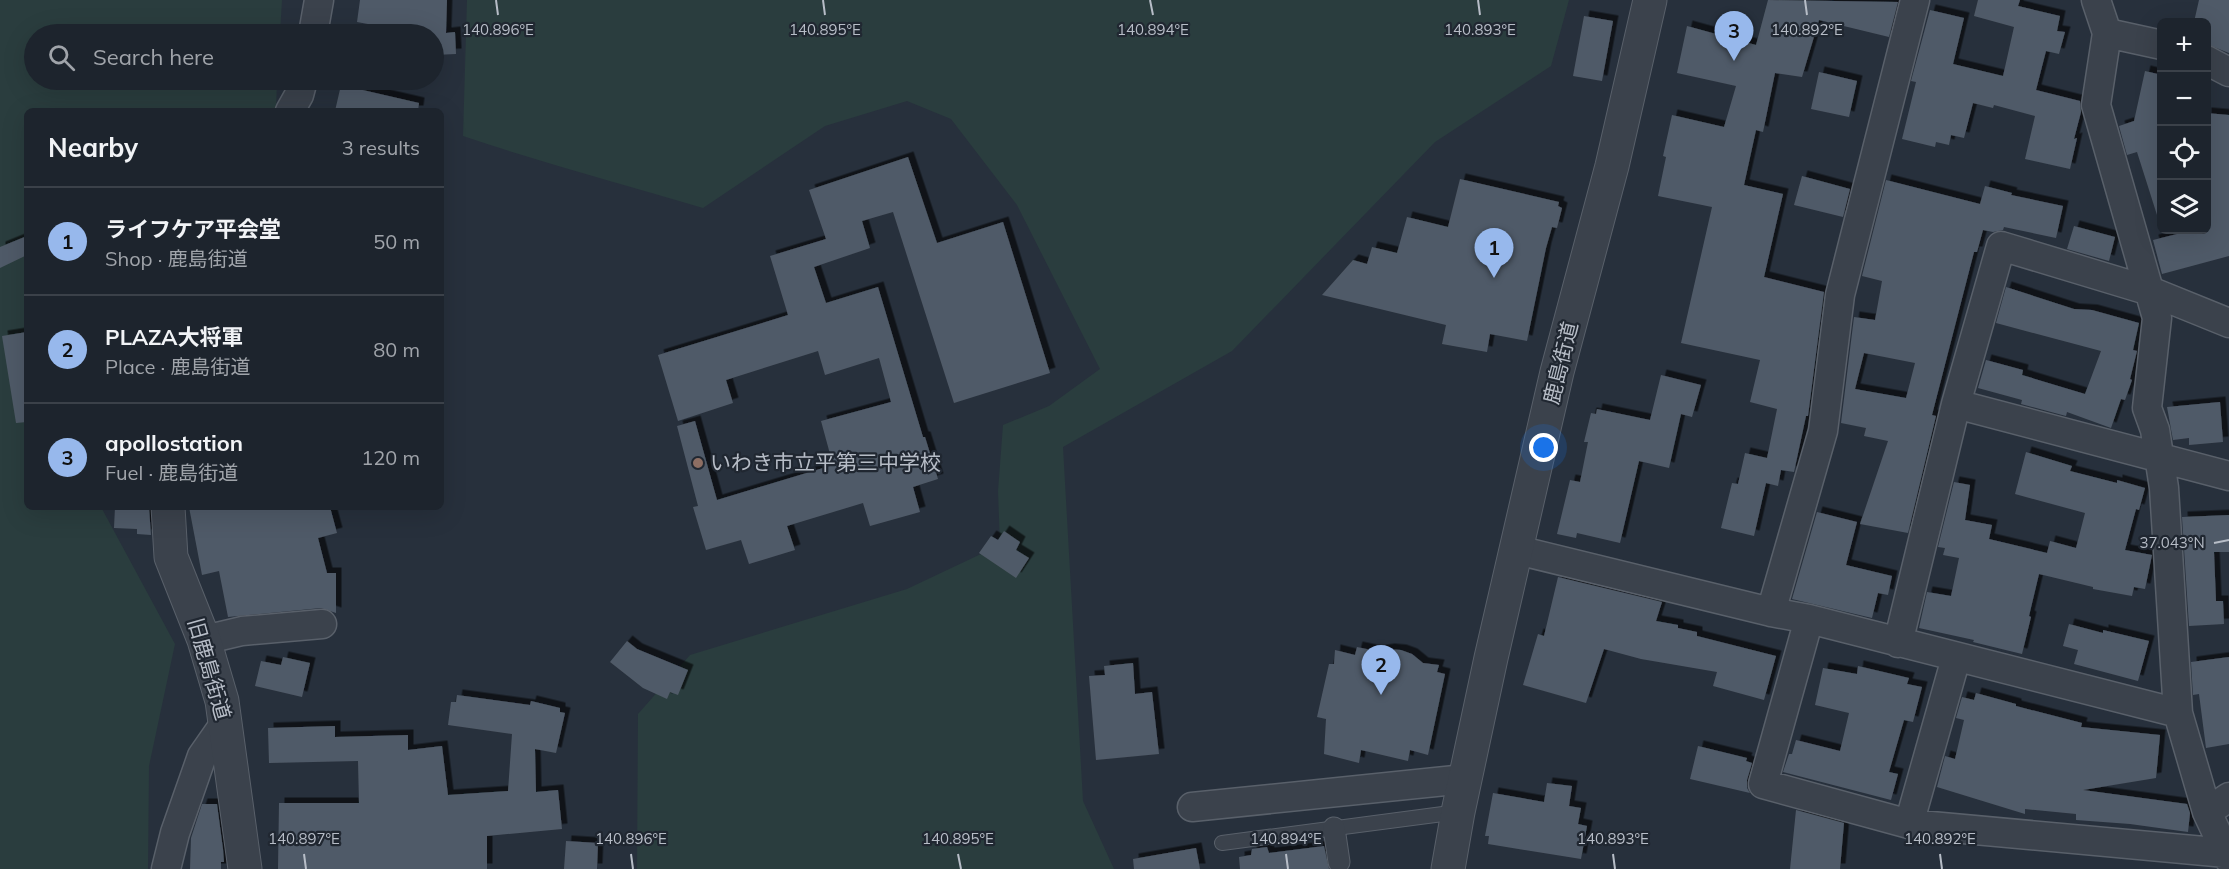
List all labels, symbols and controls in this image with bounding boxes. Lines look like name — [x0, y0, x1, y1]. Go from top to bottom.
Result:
pin: 3 — [1714, 11, 1754, 61]
map controls — [2157, 18, 2211, 234]
button: + — [2157, 18, 2211, 72]
text: 140.896°E — [462, 20, 534, 39]
text: 140.895°E — [789, 20, 861, 39]
text: 140.894°E — [1117, 20, 1189, 39]
text: 140.893°E — [1444, 20, 1516, 39]
text: 140.892°E — [1771, 20, 1843, 39]
search box — [24, 24, 444, 90]
icon: search — [45, 41, 78, 74]
text: Search here — [93, 43, 214, 71]
button: − — [2157, 72, 2211, 126]
button: locate — [2157, 126, 2211, 180]
text: Nearby — [48, 131, 138, 164]
text: 3 results — [342, 135, 420, 160]
button: layers — [2157, 180, 2211, 234]
text: ライフケア平会堂 — [105, 215, 281, 243]
pin: 1 — [1474, 228, 1514, 278]
text: 1 — [62, 229, 74, 254]
text: 50 m — [373, 229, 420, 254]
text: Shop · 鹿島街道 — [105, 246, 248, 271]
street label: 鹿島街道 — [1537, 319, 1583, 407]
text: PLAZA大将軍 — [105, 323, 244, 351]
text: 2 — [62, 337, 74, 362]
text: 80 m — [373, 337, 420, 362]
text: Place · 鹿島街道 — [105, 354, 250, 379]
text: apollostation — [105, 429, 243, 457]
your location — [1529, 433, 1558, 462]
text: 3 — [62, 445, 74, 470]
text: 120 m — [361, 445, 420, 470]
place label: いわき市立平第三中学校 — [710, 449, 941, 475]
marker: いわき市立平第三中学校 — [691, 456, 705, 470]
text: Fuel · 鹿島街道 — [105, 460, 238, 485]
text: 37.043°N — [2139, 533, 2205, 552]
street label: 旧鹿島街道 — [183, 615, 237, 723]
pin: 2 — [1362, 646, 1400, 695]
text: 140.897°E — [268, 829, 340, 848]
text: 140.896°E — [595, 829, 667, 848]
text: 140.895°E — [922, 829, 994, 848]
text: 140.894°E — [1250, 829, 1322, 848]
text: 140.893°E — [1577, 829, 1649, 848]
text: 140.892°E — [1904, 829, 1976, 848]

